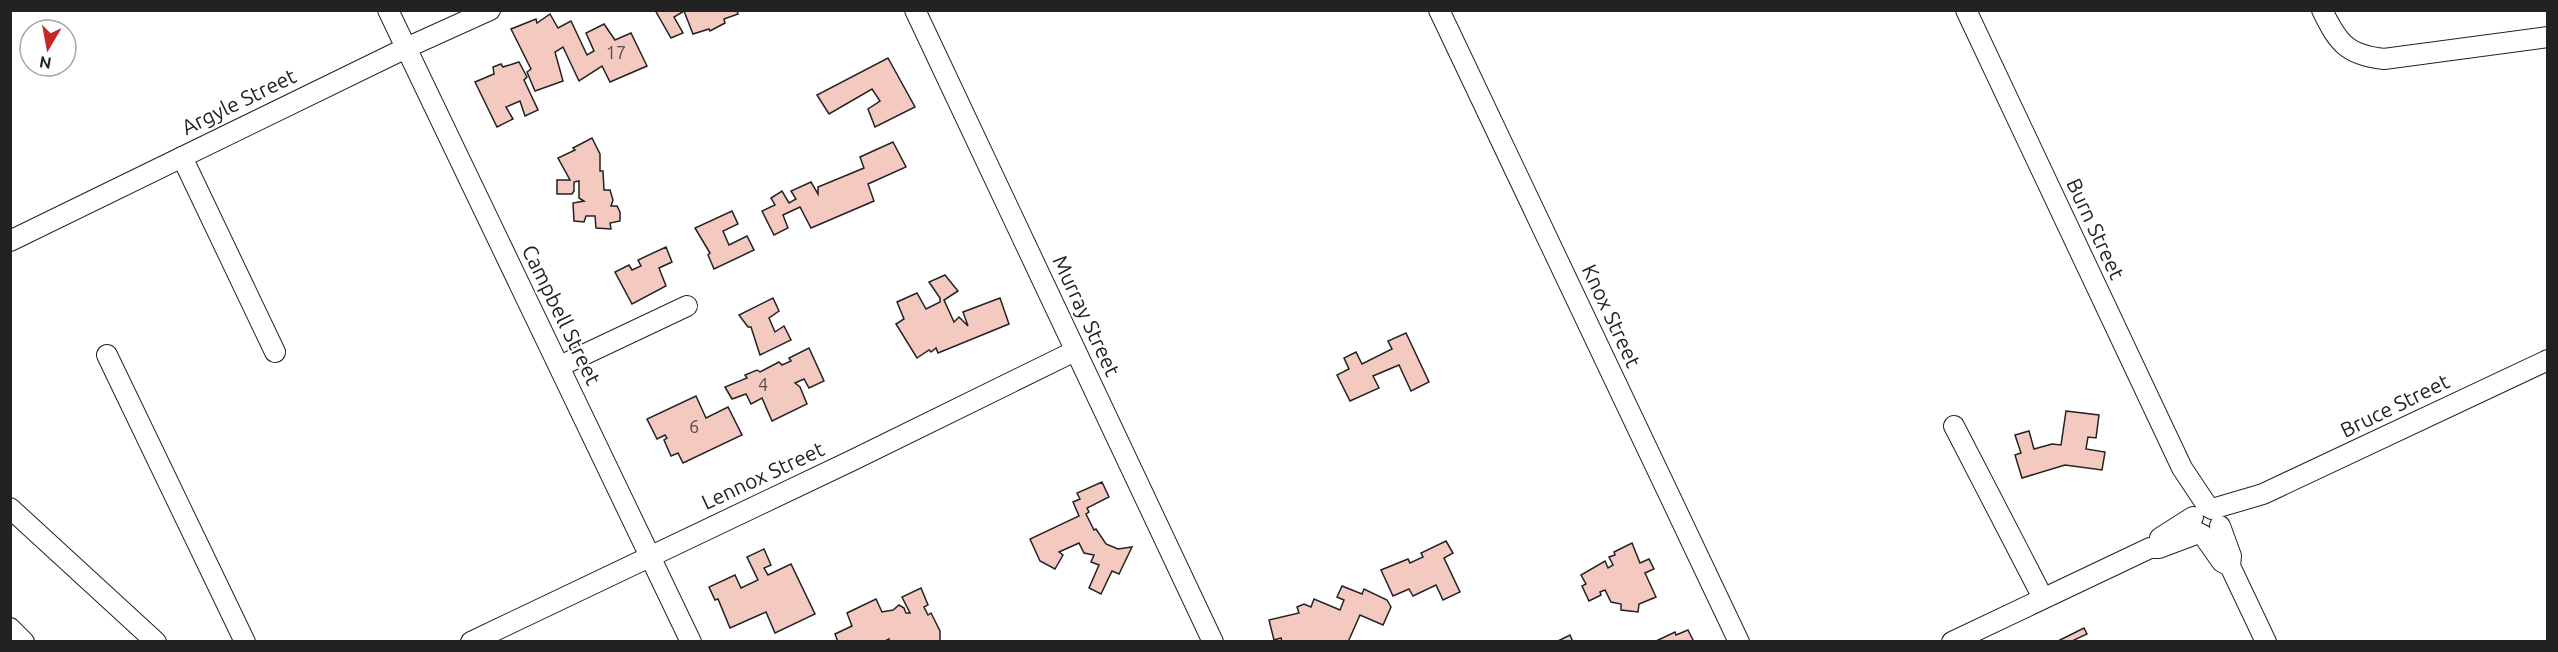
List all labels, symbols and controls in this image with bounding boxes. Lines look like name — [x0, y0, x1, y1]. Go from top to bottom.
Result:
north arrow — [18, 18, 78, 78]
house number: 17 — [606, 42, 626, 62]
text: N — [38, 53, 53, 73]
street label: Argyle Street — [177, 63, 300, 139]
street label: Burn Street — [2062, 174, 2130, 283]
street label: Campbell Street — [518, 241, 606, 388]
street label: Murray Street — [1048, 251, 1125, 380]
street label: Knox Street — [1578, 260, 1646, 371]
street label: Bruce Street — [2336, 368, 2453, 442]
house number: 4 — [758, 374, 768, 394]
house number: 6 — [689, 416, 699, 436]
street label: Lennox Street — [698, 436, 828, 514]

